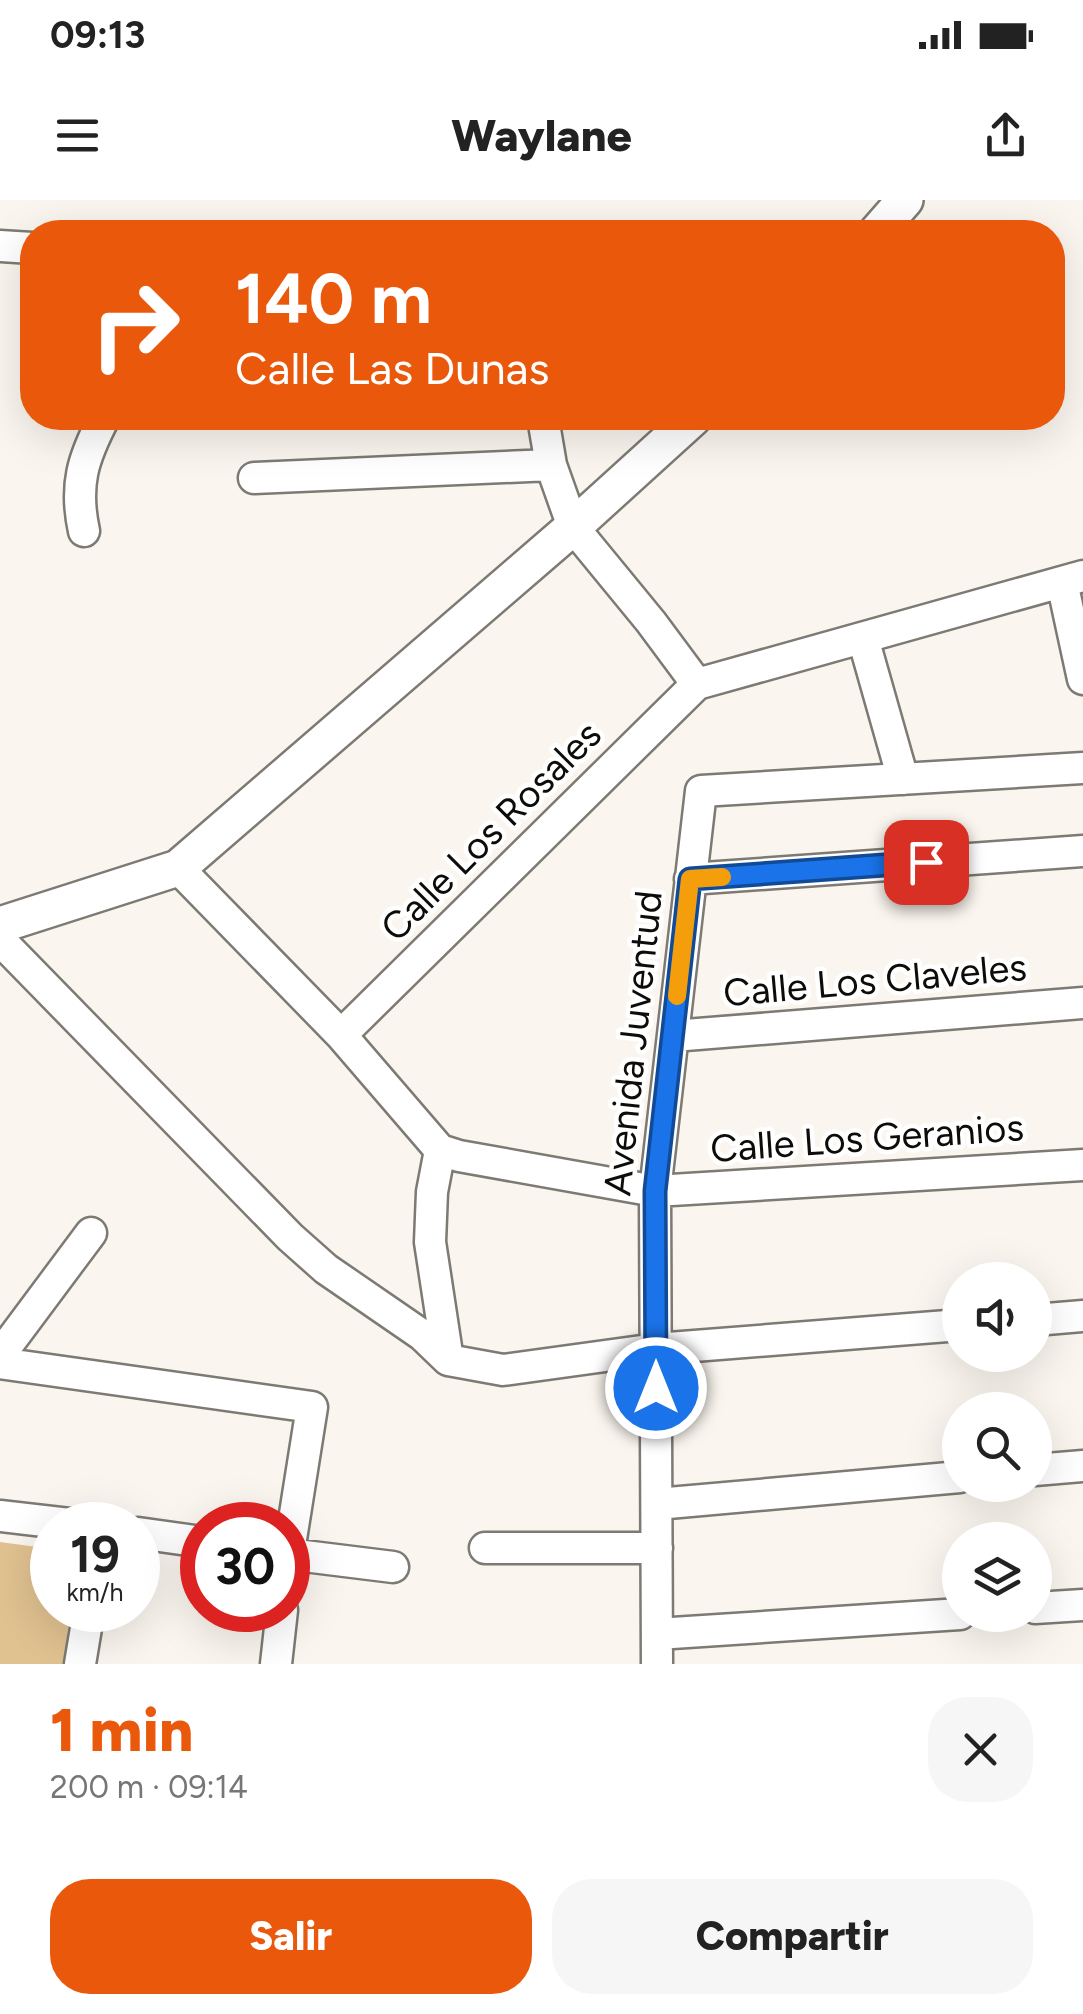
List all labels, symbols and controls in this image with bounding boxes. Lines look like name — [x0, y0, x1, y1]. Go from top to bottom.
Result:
text: 09:13 — [50, 12, 145, 58]
icon: menu — [50, 108, 105, 163]
text: Waylane — [451, 108, 632, 162]
icon: share — [978, 108, 1033, 163]
text: 140 m — [235, 256, 432, 341]
icon: right — [70, 260, 200, 390]
text: Calle Las Dunas — [235, 341, 549, 395]
street label: Calle Los Rosales — [371, 711, 611, 951]
pin — [884, 820, 969, 905]
icon: arrive — [899, 835, 954, 890]
street label: Avenida Juventud — [594, 888, 672, 1198]
street label: Calle Los Claveles — [721, 944, 1029, 1016]
street label: Calle Los Geranios — [709, 1104, 1025, 1172]
map controls — [942, 1262, 1052, 1632]
button: sound — [942, 1262, 1052, 1372]
position arrow — [604, 1336, 708, 1440]
button: search — [942, 1392, 1052, 1502]
speed limit sign: 30 — [180, 1502, 310, 1632]
button: layers — [942, 1522, 1052, 1632]
text: 19 — [70, 1524, 120, 1585]
text: km/h — [66, 1577, 124, 1607]
text: 1 min — [50, 1694, 193, 1766]
button: close — [928, 1697, 1033, 1802]
text: 200 m · 09:14 — [50, 1768, 248, 1806]
button: Salir — [50, 1879, 532, 1994]
button: Compartir — [552, 1879, 1033, 1994]

